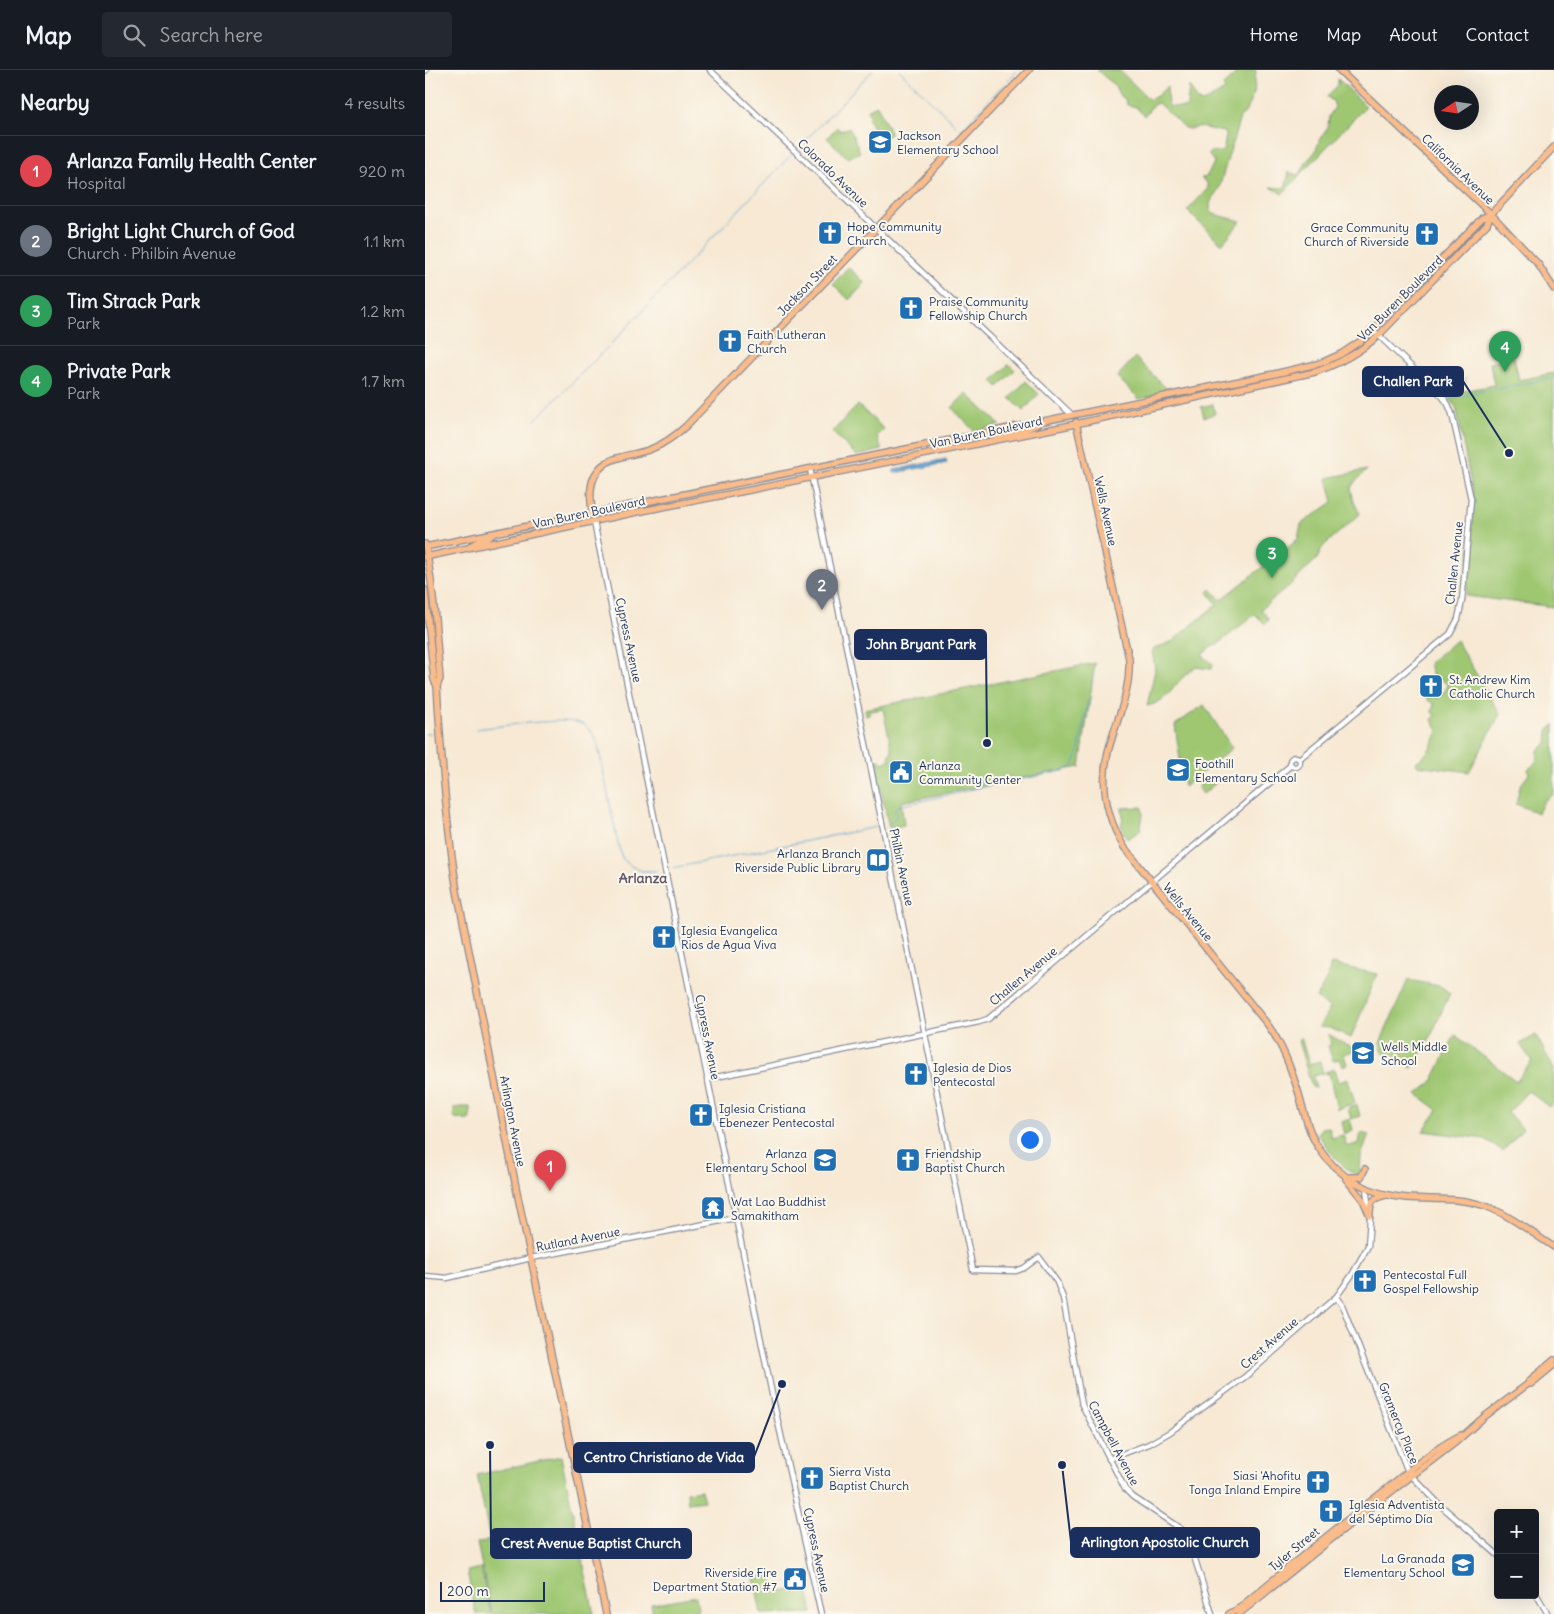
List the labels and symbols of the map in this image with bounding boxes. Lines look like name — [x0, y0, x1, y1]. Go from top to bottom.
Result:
north arrow — [1434, 85, 1479, 130]
place label: Jackson Elementary School — [897, 128, 998, 157]
school or university icon: Jackson Elementary School — [867, 129, 893, 155]
street label: California Avenue — [1419, 131, 1497, 207]
street label: Colorado Avenue — [795, 136, 871, 210]
place label: Hope Community Church — [847, 219, 942, 248]
church icon: Hope Community Church — [817, 220, 843, 246]
place label: Grace Community Church of Riverside — [1304, 220, 1409, 249]
church icon: Grace Community Church of Riverside — [1414, 221, 1440, 247]
street label: Jackson Street — [774, 251, 840, 319]
street label: Van Buren Boulevard — [1354, 252, 1446, 344]
place label: Praise Community Fellowship Church — [929, 294, 1028, 323]
church icon: Praise Community Fellowship Church — [898, 295, 924, 321]
place label: Faith Lutheran Church — [747, 327, 826, 356]
church icon: Faith Lutheran Church — [717, 328, 743, 354]
pin: 4 — [1489, 331, 1521, 372]
callout: Challen Park — [1363, 367, 1463, 396]
text: Challen Park — [1373, 372, 1453, 390]
street label: Van Buren Boulevard — [928, 413, 1044, 451]
street label: Wells Avenue — [1091, 475, 1121, 547]
street label: Van Buren Boulevard — [531, 493, 647, 531]
street label: Challen Avenue — [1442, 521, 1466, 605]
pin: 3 — [1256, 537, 1288, 578]
pin: 2 — [806, 569, 838, 610]
street label: Cypress Avenue — [613, 596, 645, 684]
callout: John Bryant Park — [855, 630, 986, 659]
text: John Bryant Park — [866, 635, 976, 653]
place label: St. Andrew Kim Catholic Church — [1449, 672, 1535, 701]
church icon: St. Andrew Kim Catholic Church — [1418, 673, 1444, 699]
place label: Foothill Elementary School — [1195, 756, 1296, 785]
school or university icon: Foothill Elementary School — [1165, 757, 1191, 783]
place label: Arlanza Community Center — [919, 758, 1021, 787]
public building icon: Arlanza Community Center — [888, 759, 914, 785]
street label: Philbin Avenue — [886, 827, 918, 907]
place label: Arlanza Branch Riverside Public Library — [735, 846, 861, 875]
library icon: Arlanza Branch Riverside Public Library — [865, 847, 891, 873]
district label: Arlanza — [619, 869, 667, 887]
street label: Wells Avenue — [1160, 880, 1216, 944]
place label: Iglesia Evangelica Rios de Agua Viva — [681, 923, 778, 952]
church icon: Iglesia Evangelica Rios de Agua Viva — [651, 924, 677, 950]
street label: Challen Avenue — [986, 943, 1060, 1009]
street label: Cypress Avenue — [692, 993, 724, 1081]
place label: Wells Middle School — [1381, 1039, 1447, 1068]
school or university icon: Wells Middle School — [1350, 1040, 1376, 1066]
place label: Iglesia de Dios Pentecostal — [933, 1060, 1011, 1089]
church icon: Iglesia de Dios Pentecostal — [903, 1061, 929, 1087]
street label: Arlington Avenue — [497, 1074, 529, 1168]
place label: Iglesia Cristiana Ebenezer Pentecostal — [719, 1101, 835, 1130]
church icon: Iglesia Cristiana Ebenezer Pentecostal — [688, 1102, 714, 1128]
your location — [1017, 1127, 1043, 1153]
place label: Arlanza Elementary School — [706, 1146, 807, 1175]
place label: Friendship Baptist Church — [925, 1146, 1005, 1175]
school or university icon: Arlanza Elementary School — [812, 1147, 838, 1173]
church icon: Friendship Baptist Church — [895, 1147, 921, 1173]
pin: 1 — [534, 1150, 566, 1191]
place label: Wat Lao Buddhist Samakitham — [731, 1194, 826, 1223]
temple icon: Wat Lao Buddhist Samakitham — [700, 1195, 726, 1221]
street label: Rutland Avenue — [535, 1224, 621, 1254]
place label: Pentecostal Full Gospel Fellowship — [1383, 1267, 1479, 1296]
church icon: Pentecostal Full Gospel Fellowship — [1352, 1268, 1378, 1294]
street label: Crest Avenue — [1237, 1314, 1301, 1372]
street label: Gramercy Place — [1376, 1380, 1422, 1466]
street label: Campbell Avenue — [1085, 1398, 1143, 1488]
callout: Centro Christiano de Vida — [574, 1443, 754, 1472]
text: Centro Christiano de Vida — [584, 1448, 744, 1466]
place label: Sierra Vista Baptist Church — [829, 1464, 909, 1493]
church icon: Sierra Vista Baptist Church — [799, 1465, 825, 1491]
place label: Siasi 'Ahofitu Tonga Inland Empire — [1189, 1468, 1301, 1497]
church icon: Siasi 'Ahofitu Tonga Inland Empire — [1305, 1469, 1331, 1495]
place label: Iglesia Adventista del Séptimo Día — [1349, 1497, 1445, 1526]
church icon: Iglesia Adventista del Séptimo Día — [1318, 1498, 1344, 1524]
street label: Cypress Avenue — [801, 1506, 833, 1594]
street label: Tyler Street — [1266, 1524, 1322, 1574]
callout: Arlington Apostolic Church — [1071, 1528, 1259, 1557]
callout: Crest Avenue Baptist Church — [491, 1529, 691, 1558]
text: Arlington Apostolic Church — [1081, 1533, 1249, 1551]
text: Crest Avenue Baptist Church — [501, 1534, 681, 1552]
place label: La Granada Elementary School — [1344, 1551, 1445, 1580]
school or university icon: La Granada Elementary School — [1450, 1552, 1476, 1578]
place label: Riverside Fire Department Station #7 — [653, 1565, 777, 1594]
public building icon: Riverside Fire Department Station #7 — [782, 1566, 808, 1592]
scale bar — [440, 1579, 545, 1602]

